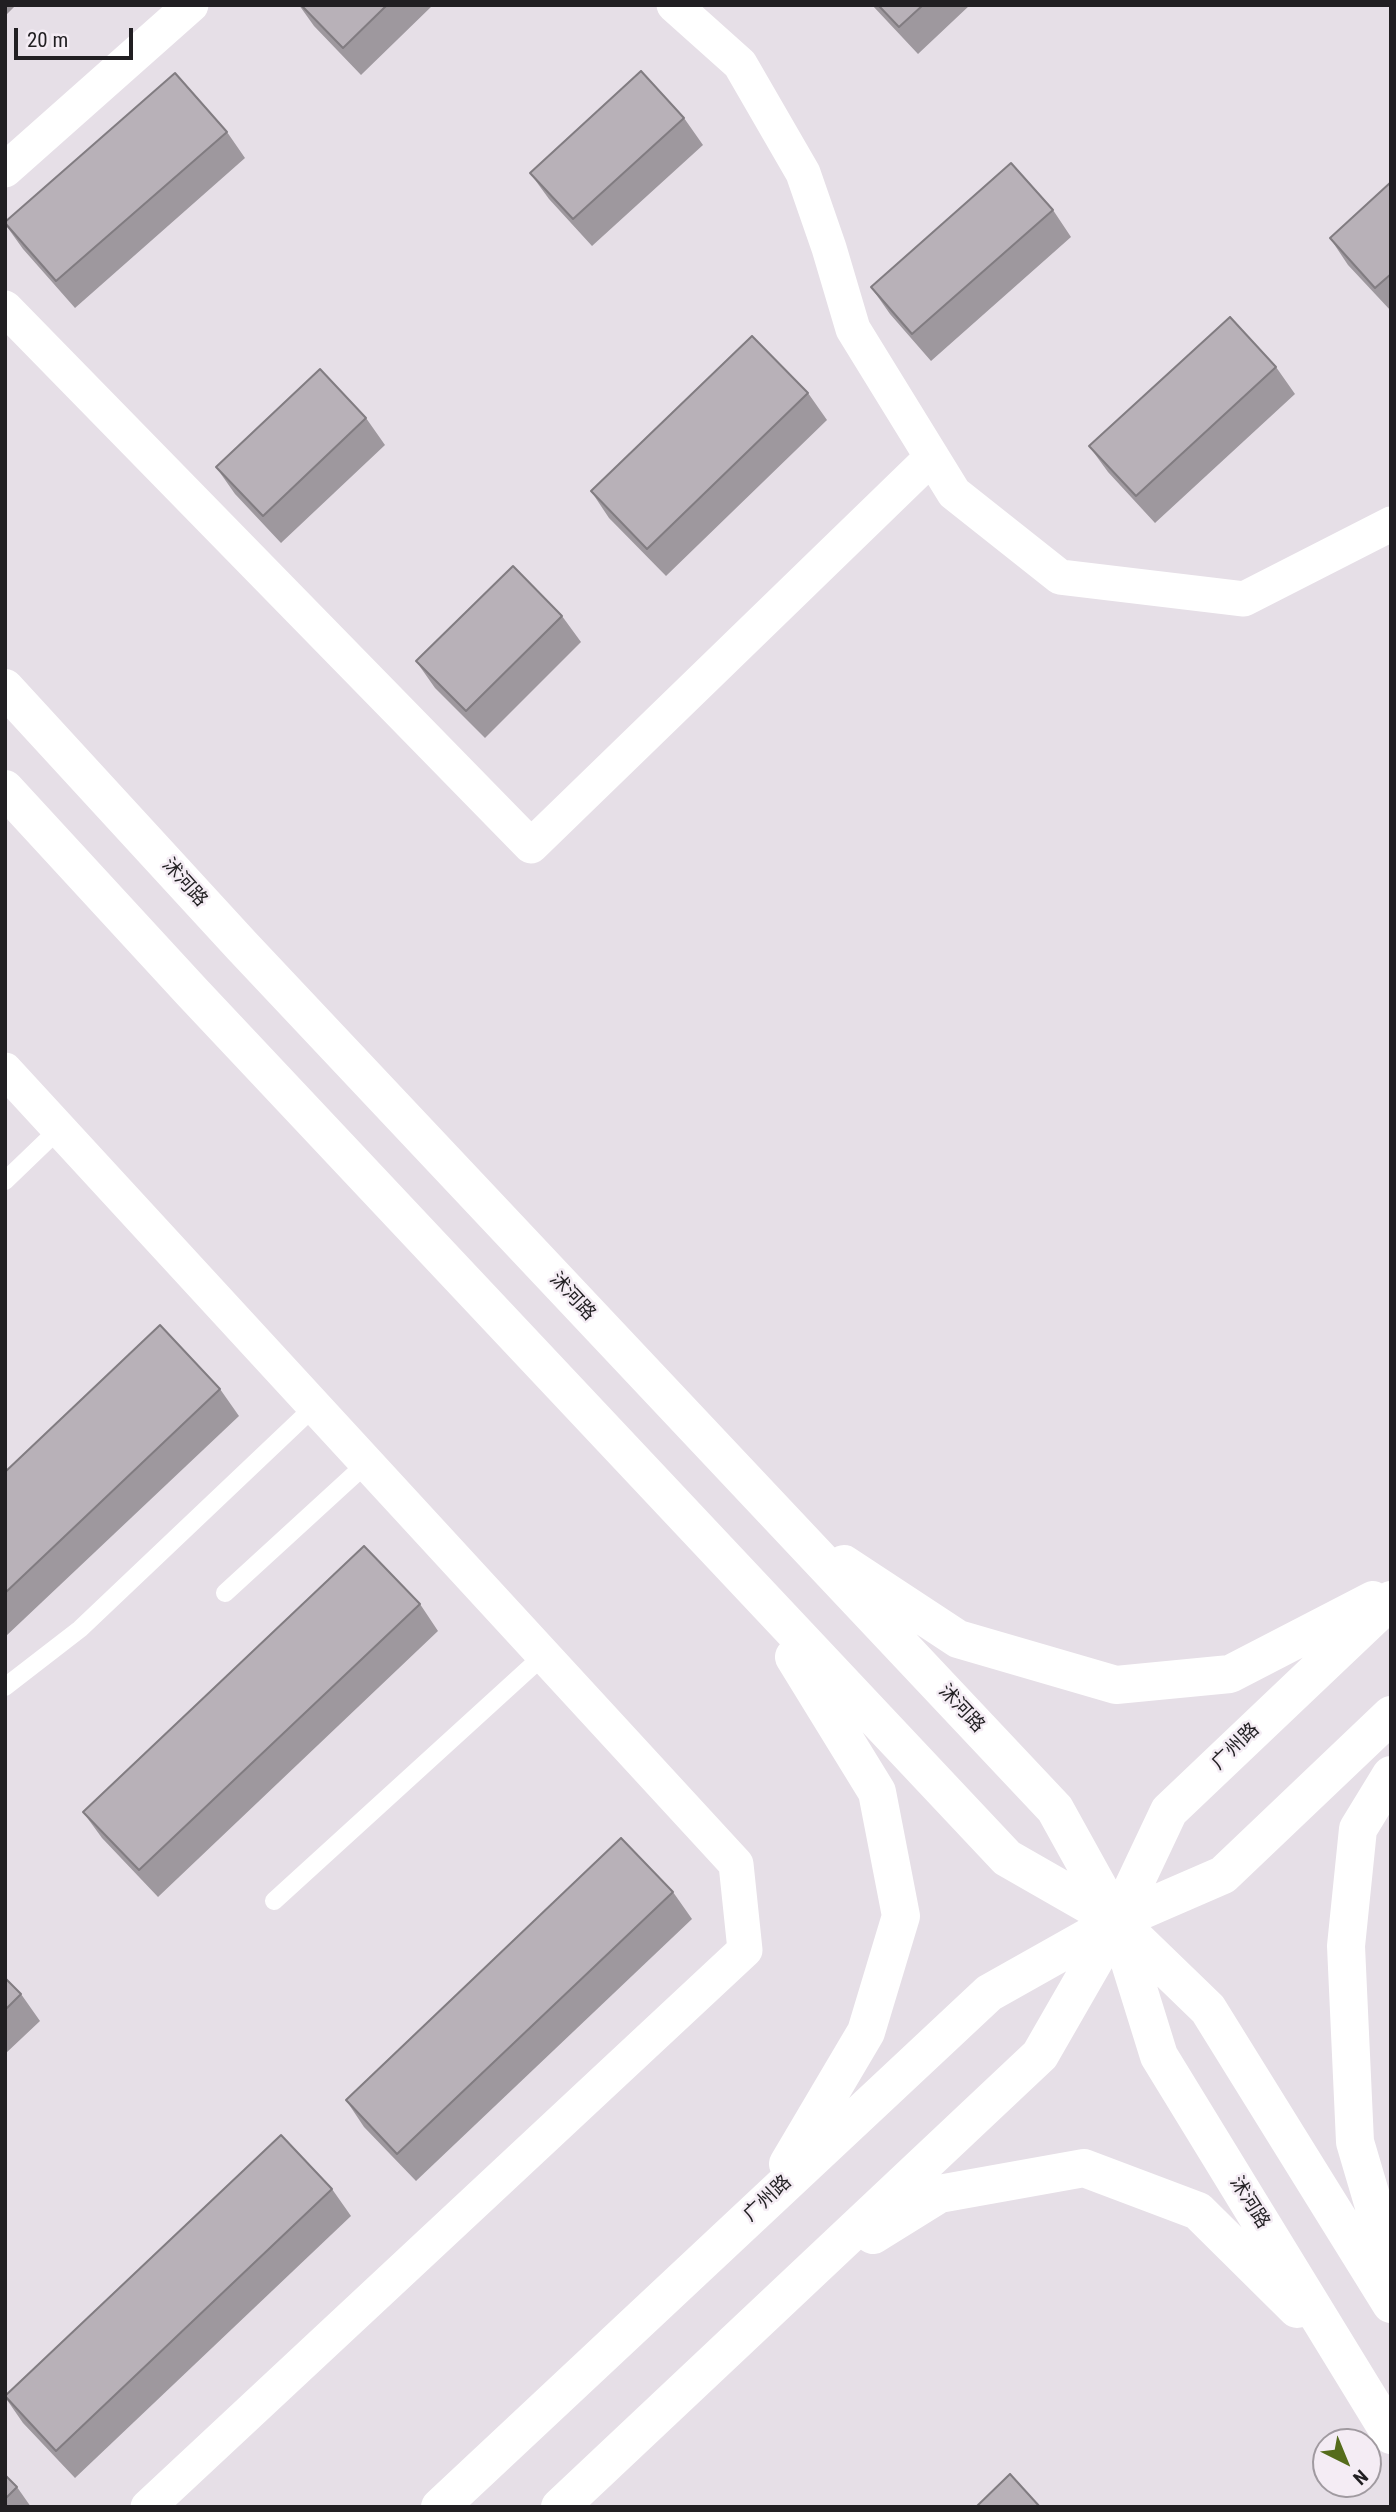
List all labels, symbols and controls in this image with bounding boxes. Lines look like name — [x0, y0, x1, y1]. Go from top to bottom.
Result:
scale bar — [18, 14, 136, 58]
text: 20 m — [27, 28, 68, 52]
street label: 沭河路 — [156, 854, 212, 912]
street label: 沭河路 — [544, 1268, 600, 1326]
street label: 沭河路 — [933, 1680, 989, 1738]
street label: 广州路 — [1208, 1719, 1264, 1775]
street label: 广州路 — [739, 2171, 797, 2227]
street label: 沭河路 — [1224, 2173, 1274, 2233]
north arrow — [1312, 2428, 1382, 2498]
text: N — [1348, 2465, 1372, 2490]

